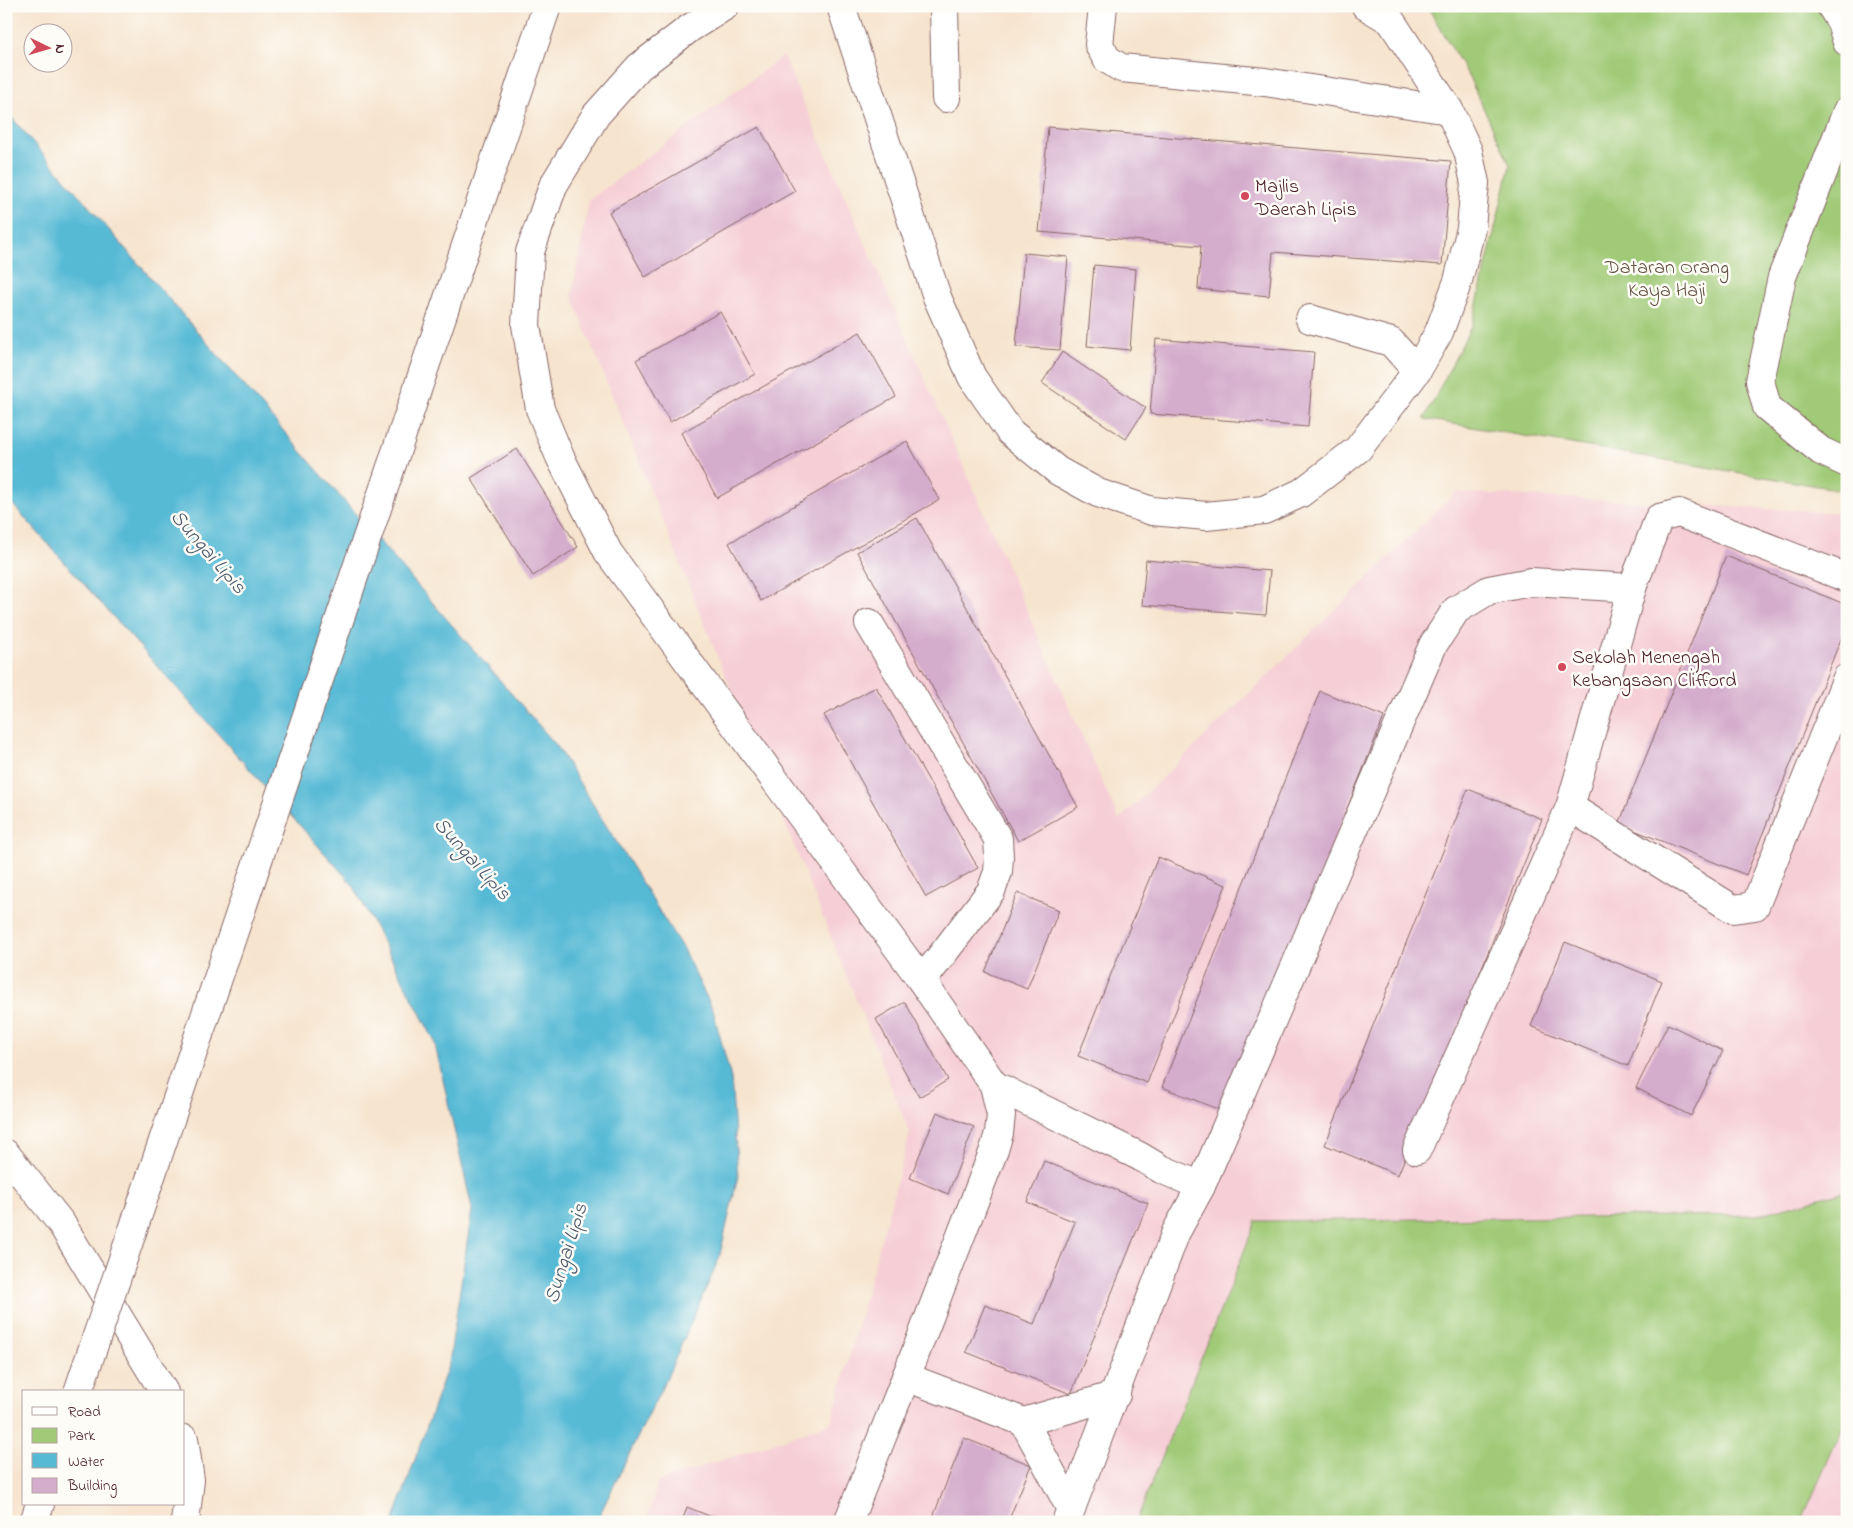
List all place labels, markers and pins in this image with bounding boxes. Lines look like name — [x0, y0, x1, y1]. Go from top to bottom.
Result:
place label: Majlis Daerah Lipis — [1254, 173, 1357, 225]
marker: Majlis Daerah Lipis — [1239, 190, 1251, 202]
place label: Sekolah Menengah Kebangsaan Clifford — [1572, 644, 1736, 697]
marker: Sekolah Menengah Kebangsaan Clifford — [1556, 661, 1568, 673]

